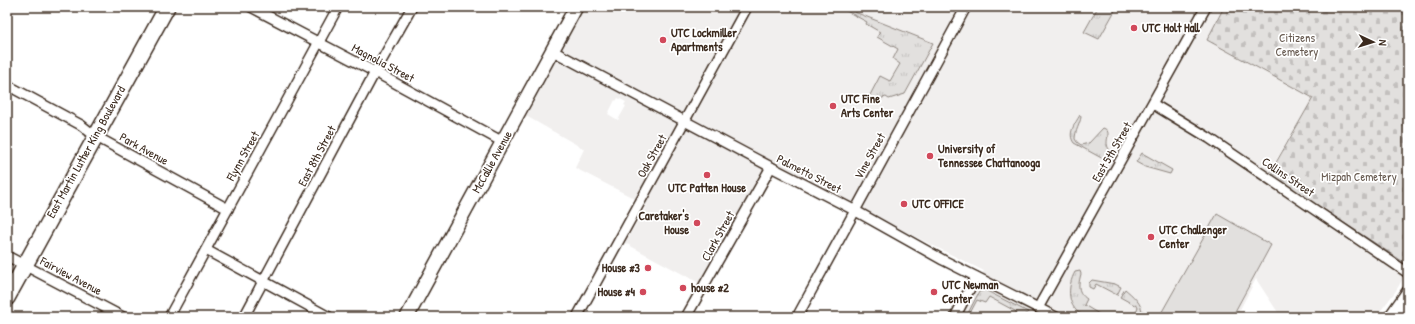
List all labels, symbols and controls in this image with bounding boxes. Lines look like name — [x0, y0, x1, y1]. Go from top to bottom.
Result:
place label: UTC Holt Hall — [1142, 19, 1200, 36]
north arrow — [1353, 22, 1393, 62]
marker: UTC Holt Hall — [1129, 23, 1139, 33]
place label: UTC Lockmiller Apartments — [671, 24, 737, 56]
park label: Citizens Cemetery — [1276, 29, 1318, 60]
marker: UTC Lockmiller Apartments — [658, 35, 668, 45]
street label: Magnolia Street — [349, 39, 418, 87]
text: N — [1376, 39, 1390, 46]
street label: East Martin Luther King Boulevard — [42, 82, 129, 221]
place label: UTC Fine Arts Center — [841, 90, 894, 121]
marker: UTC Fine Arts Center — [828, 101, 838, 111]
street label: East 5th Street — [1088, 118, 1136, 185]
street label: East 8th Street — [293, 122, 340, 189]
street label: Flynn Street — [221, 127, 264, 185]
street label: McCallie Avenue — [467, 127, 516, 196]
street label: Park Avenue — [117, 128, 172, 169]
street label: Vine Street — [850, 129, 890, 182]
street label: Oak Street — [633, 130, 671, 180]
place label: University of Tennessee Chattanooga — [937, 140, 1040, 172]
street label: Palmetto Street — [774, 150, 845, 197]
marker: University of Tennessee Chattanooga — [925, 151, 935, 161]
street label: Collins Street — [1259, 153, 1319, 201]
park label: Mizpah Cemetery — [1321, 168, 1397, 185]
marker: UTC Patten House — [702, 170, 712, 180]
place label: UTC Patten House — [668, 179, 746, 196]
place label: UTC OFFICE — [912, 195, 965, 212]
marker: UTC OFFICE — [899, 199, 909, 209]
place label: Caretaker's House — [639, 207, 689, 238]
street label: Clark Street — [697, 207, 739, 264]
marker: Caretaker's House — [692, 218, 702, 228]
place label: UTC Challenger Center — [1159, 221, 1227, 252]
marker: UTC Challenger Center — [1146, 232, 1156, 242]
street label: Fairview Avenue — [37, 252, 105, 299]
place label: House #3 — [602, 259, 641, 276]
marker: House #3 — [643, 263, 653, 273]
place label: UTC Newman Center — [942, 276, 999, 307]
place label: house #2 — [691, 279, 729, 296]
place label: House #4 — [598, 283, 635, 300]
marker: house #2 — [678, 283, 688, 293]
marker: House #4 — [638, 287, 648, 297]
marker: UTC Newman Center — [929, 287, 939, 297]

